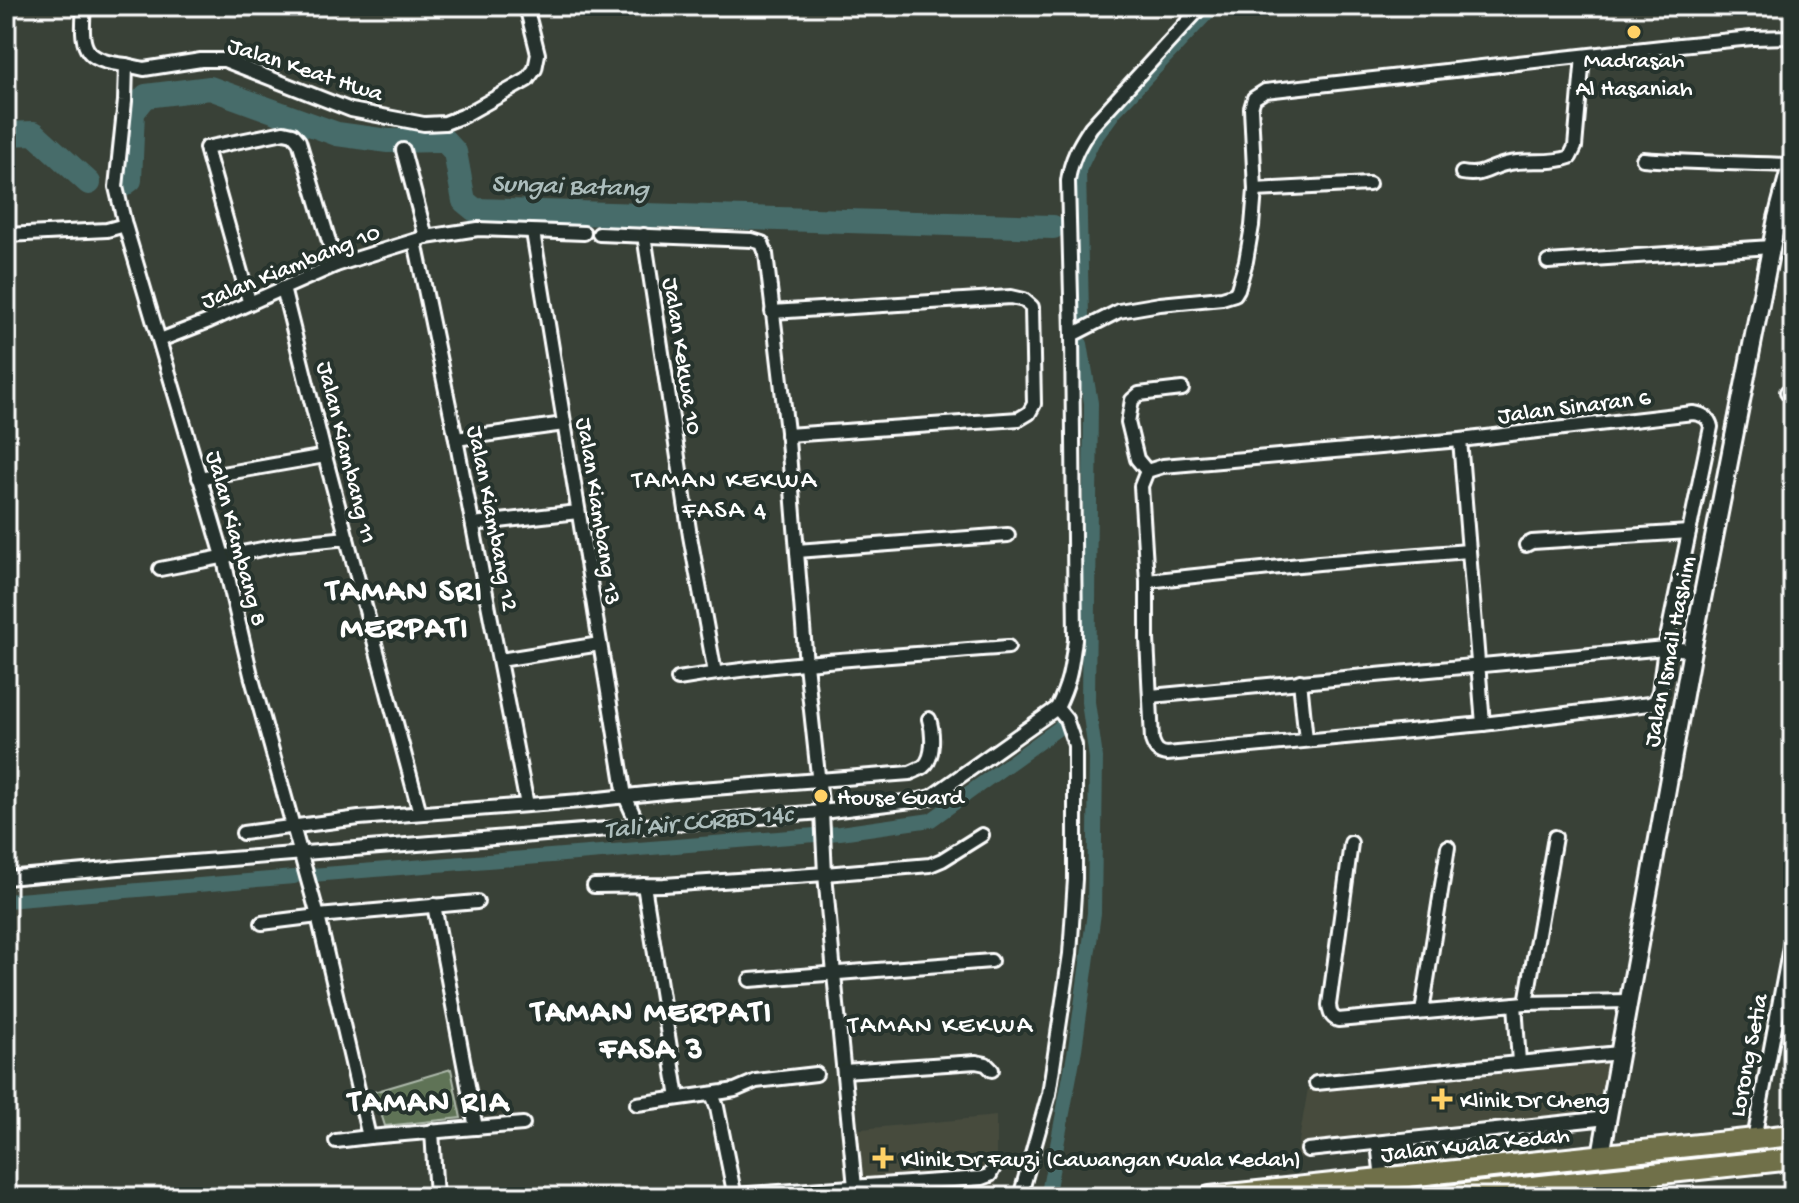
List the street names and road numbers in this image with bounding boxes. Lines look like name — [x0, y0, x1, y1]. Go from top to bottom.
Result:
street label: Jalan Keat Hwa — [224, 33, 387, 110]
street label: Jalan Kiambang 10 — [198, 219, 385, 317]
street label: Jalan Kekwa 10 — [654, 276, 707, 437]
street label: Jalan Kiambang 11 — [308, 359, 381, 547]
street label: Jalan Sinaran 6 — [1496, 385, 1653, 432]
street label: Jalan Kiambang 13 — [567, 416, 626, 607]
street label: Jalan Kiambang 12 — [458, 423, 523, 614]
street label: Jalan Kiambang 8 — [197, 448, 272, 630]
street label: Jalan Ismail Hashim — [1639, 554, 1704, 750]
street label: Lorong Setia — [1724, 991, 1777, 1120]
street label: Jalan Kuala Kedah — [1380, 1122, 1571, 1171]

